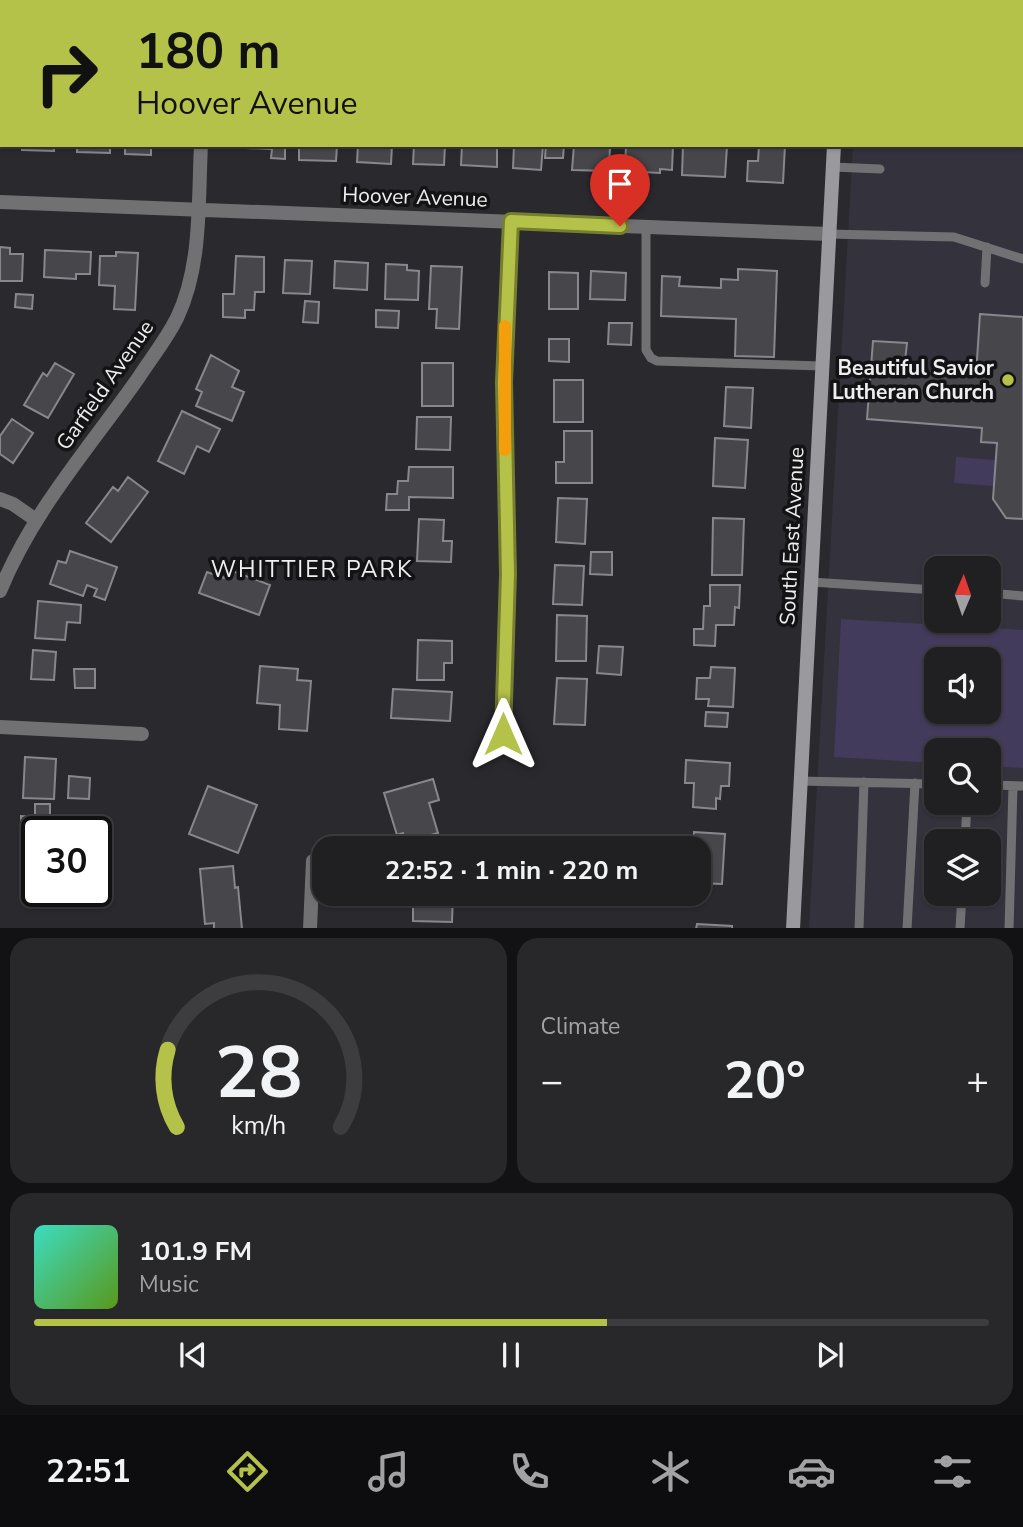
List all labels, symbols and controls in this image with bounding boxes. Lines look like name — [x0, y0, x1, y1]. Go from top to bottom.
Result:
text: 180 m — [136, 18, 280, 85]
icon: right — [21, 28, 112, 119]
text: Hoover Avenue — [136, 82, 358, 125]
pin — [590, 154, 650, 226]
icon: arrive — [601, 165, 639, 203]
street label: Hoover Avenue — [342, 180, 488, 214]
street label: Garfield Avenue — [50, 314, 160, 456]
place label: Beautiful Savior Lutheran Church — [832, 354, 995, 406]
marker: Beautiful Savior Lutheran Church — [1000, 372, 1016, 388]
street label: South East Avenue — [773, 446, 811, 626]
district label: WHITTIER PARK — [211, 554, 413, 585]
north arrow — [924, 556, 1001, 634]
map controls — [924, 556, 1001, 906]
button: sound — [924, 647, 1001, 724]
position arrow — [466, 697, 540, 771]
button: search — [924, 738, 1001, 815]
speed limit sign: 30 — [21, 816, 112, 907]
button: layers — [924, 829, 1001, 906]
text: 22:52 · 1 min · 220 m — [385, 853, 638, 888]
text: Climate — [541, 1011, 620, 1042]
text: 28 — [215, 1023, 302, 1123]
text: 20° — [724, 1045, 806, 1116]
text: − — [541, 1056, 563, 1107]
text: + — [966, 1056, 989, 1107]
text: km/h — [231, 1108, 286, 1142]
text: 101.9 FM — [139, 1234, 252, 1269]
text: Music — [139, 1269, 199, 1300]
icon: previous — [174, 1336, 212, 1374]
icon: pause — [492, 1336, 530, 1374]
icon: next — [811, 1336, 849, 1374]
icon: directions — [223, 1447, 272, 1496]
icon: music — [364, 1447, 413, 1496]
icon: phone — [505, 1447, 554, 1496]
icon: climate — [646, 1447, 695, 1496]
icon: car — [787, 1447, 836, 1496]
icon: filters — [928, 1447, 977, 1496]
text: 22:51 — [46, 1450, 131, 1493]

